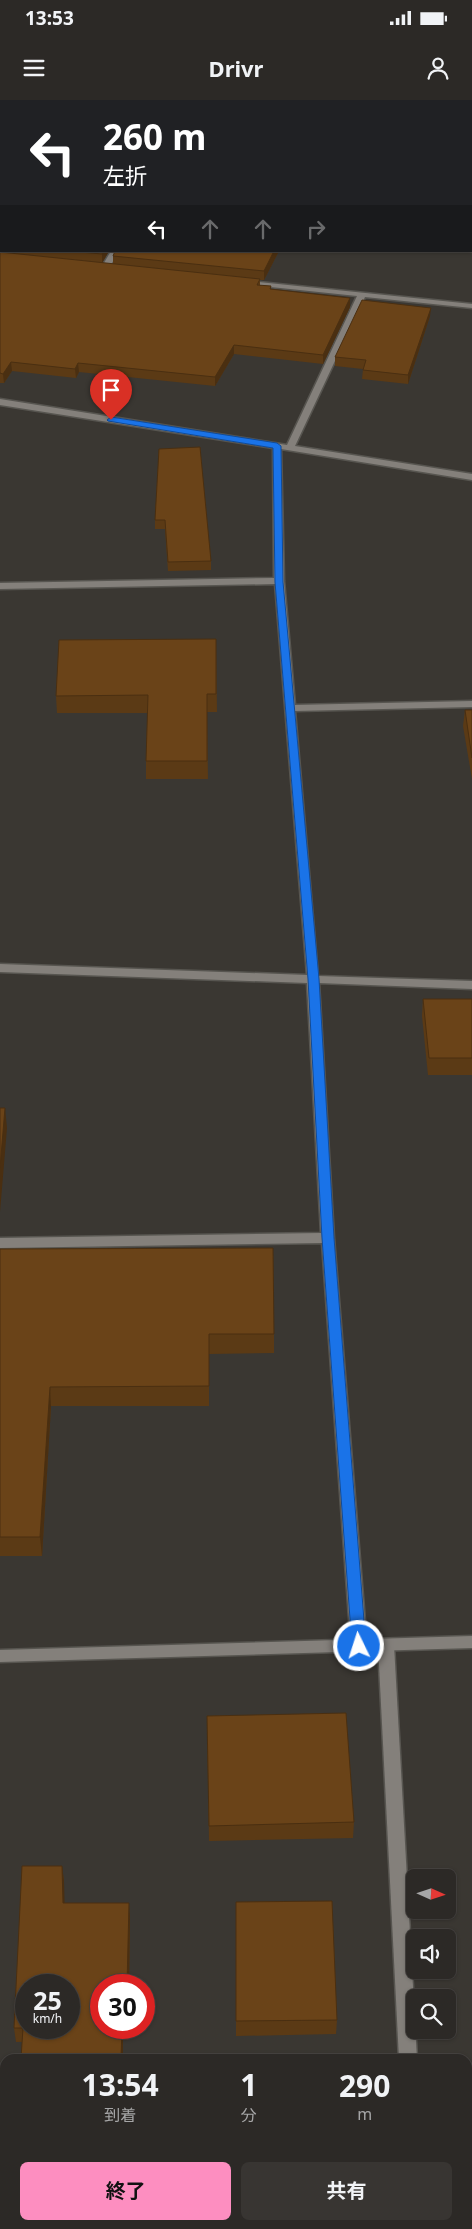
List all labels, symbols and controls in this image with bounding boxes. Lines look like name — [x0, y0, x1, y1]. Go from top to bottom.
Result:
text: 13:53 — [25, 5, 74, 31]
text: Drivr — [209, 53, 263, 83]
icon: menu — [20, 54, 48, 82]
icon: person — [424, 54, 452, 82]
text: 260 m — [103, 113, 206, 160]
icon: left — [20, 120, 85, 185]
text: 左折 — [103, 160, 147, 190]
icon: left — [143, 215, 171, 243]
icon: ahead — [196, 215, 224, 243]
icon: ahead — [249, 215, 277, 243]
icon: right — [302, 215, 330, 243]
pin — [90, 369, 132, 420]
icon: arrive — [97, 376, 125, 404]
position arrow — [332, 1619, 384, 1671]
north arrow — [406, 1869, 456, 1919]
map controls — [406, 1869, 456, 2039]
button: sound — [406, 1929, 456, 1979]
speed limit sign: 30 — [90, 1974, 155, 2039]
text: 25 — [33, 1983, 62, 2017]
button: search — [406, 1989, 456, 2039]
text: km/h — [33, 2010, 62, 2027]
text: 13:54 — [82, 2064, 159, 2105]
text: 1 — [240, 2064, 257, 2105]
text: 290 — [339, 2065, 390, 2106]
text: m — [357, 2103, 372, 2125]
text: 到着 — [104, 2104, 136, 2126]
text: 分 — [241, 2104, 257, 2126]
button: 終了 — [20, 2162, 231, 2220]
button: 共有 — [241, 2162, 452, 2220]

